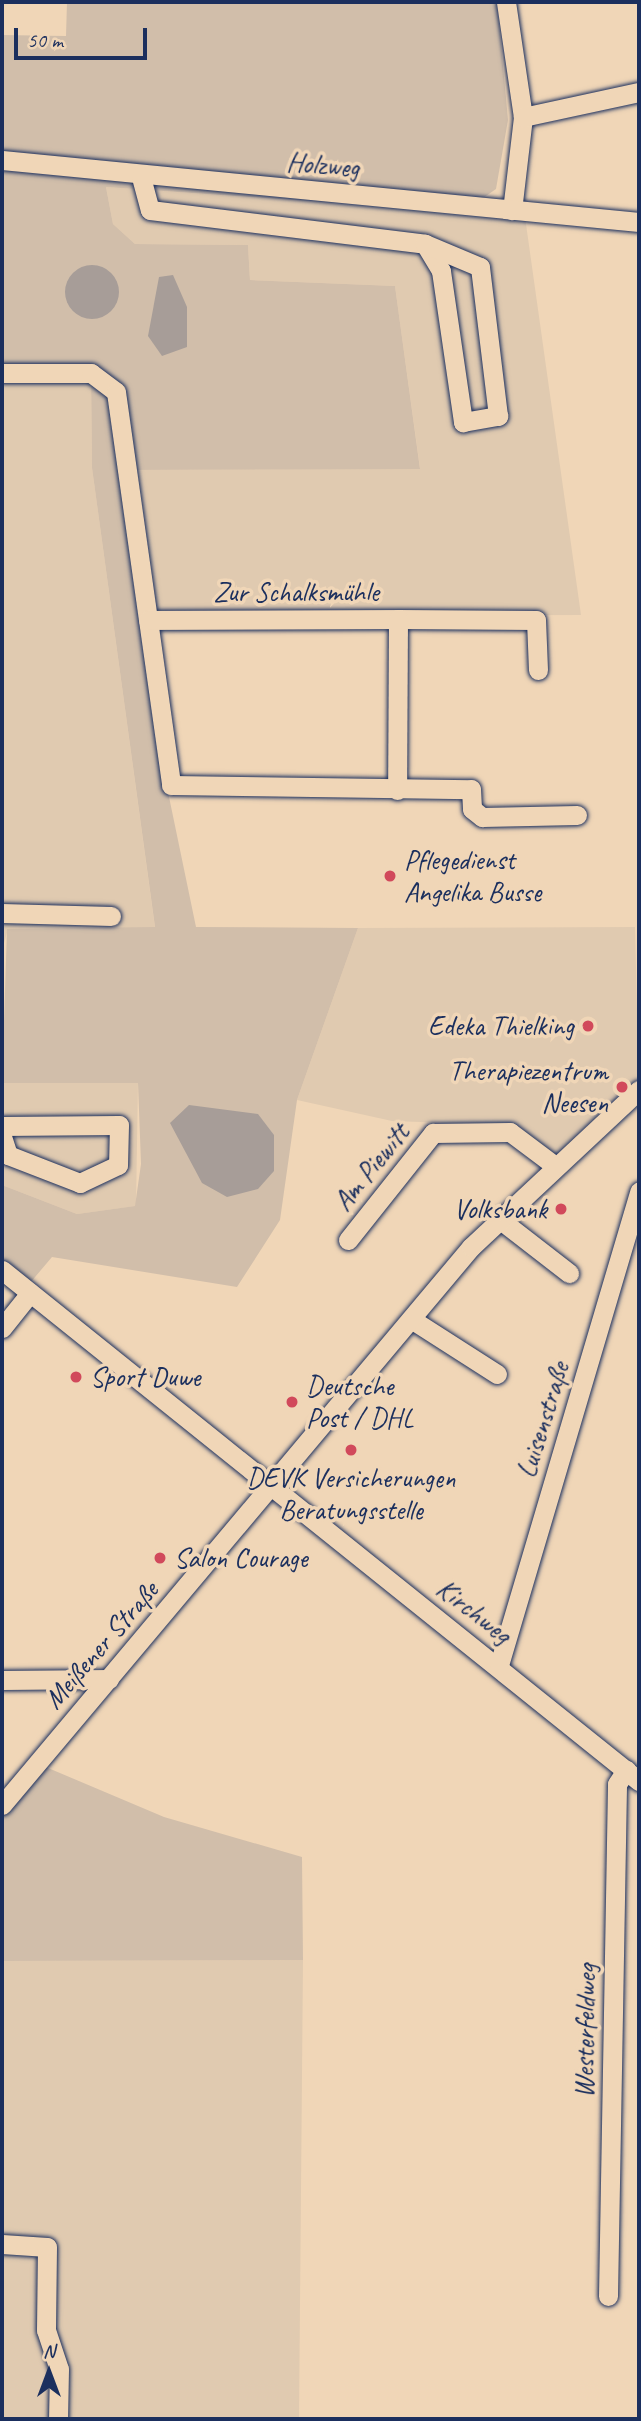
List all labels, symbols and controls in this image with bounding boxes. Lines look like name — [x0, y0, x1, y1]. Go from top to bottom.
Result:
scale bar — [18, 14, 150, 58]
text: 50 m — [27, 27, 63, 53]
street label: Holzweg — [285, 145, 361, 185]
street label: Zur Schalksmühle — [213, 575, 379, 609]
place label: Pflegedienst Angelika Busse — [404, 843, 541, 909]
marker: Pflegedienst Angelika Busse — [382, 868, 398, 884]
place label: Edeka Thielking — [427, 1009, 574, 1043]
marker: Edeka Thielking — [580, 1018, 596, 1034]
place label: Therapiezentrum Neesen — [449, 1054, 608, 1120]
marker: Therapiezentrum Neesen — [614, 1079, 630, 1095]
street label: Am Piewitt — [326, 1117, 416, 1217]
place label: Volksbank — [454, 1192, 547, 1226]
marker: Volksbank — [553, 1201, 569, 1217]
street label: Luisenstraße — [510, 1358, 576, 1482]
place label: Sport Duwe — [90, 1360, 200, 1394]
marker: Sport Duwe — [68, 1369, 84, 1385]
place label: Deutsche Post / DHL — [306, 1369, 414, 1435]
marker: Deutsche Post / DHL — [284, 1394, 300, 1410]
marker: DEVK Versicherungen Beratungsstelle — [343, 1442, 359, 1458]
place label: DEVK Versicherungen Beratungsstelle — [247, 1461, 455, 1527]
place label: Salon Courage — [174, 1541, 308, 1575]
marker: Salon Courage — [152, 1550, 168, 1566]
street label: Kirchweg — [430, 1571, 518, 1651]
street label: Meißener Straße — [36, 1574, 166, 1716]
street label: Westerfeldweg — [567, 1964, 603, 2098]
north arrow — [14, 2337, 84, 2407]
text: N — [43, 2339, 55, 2363]

